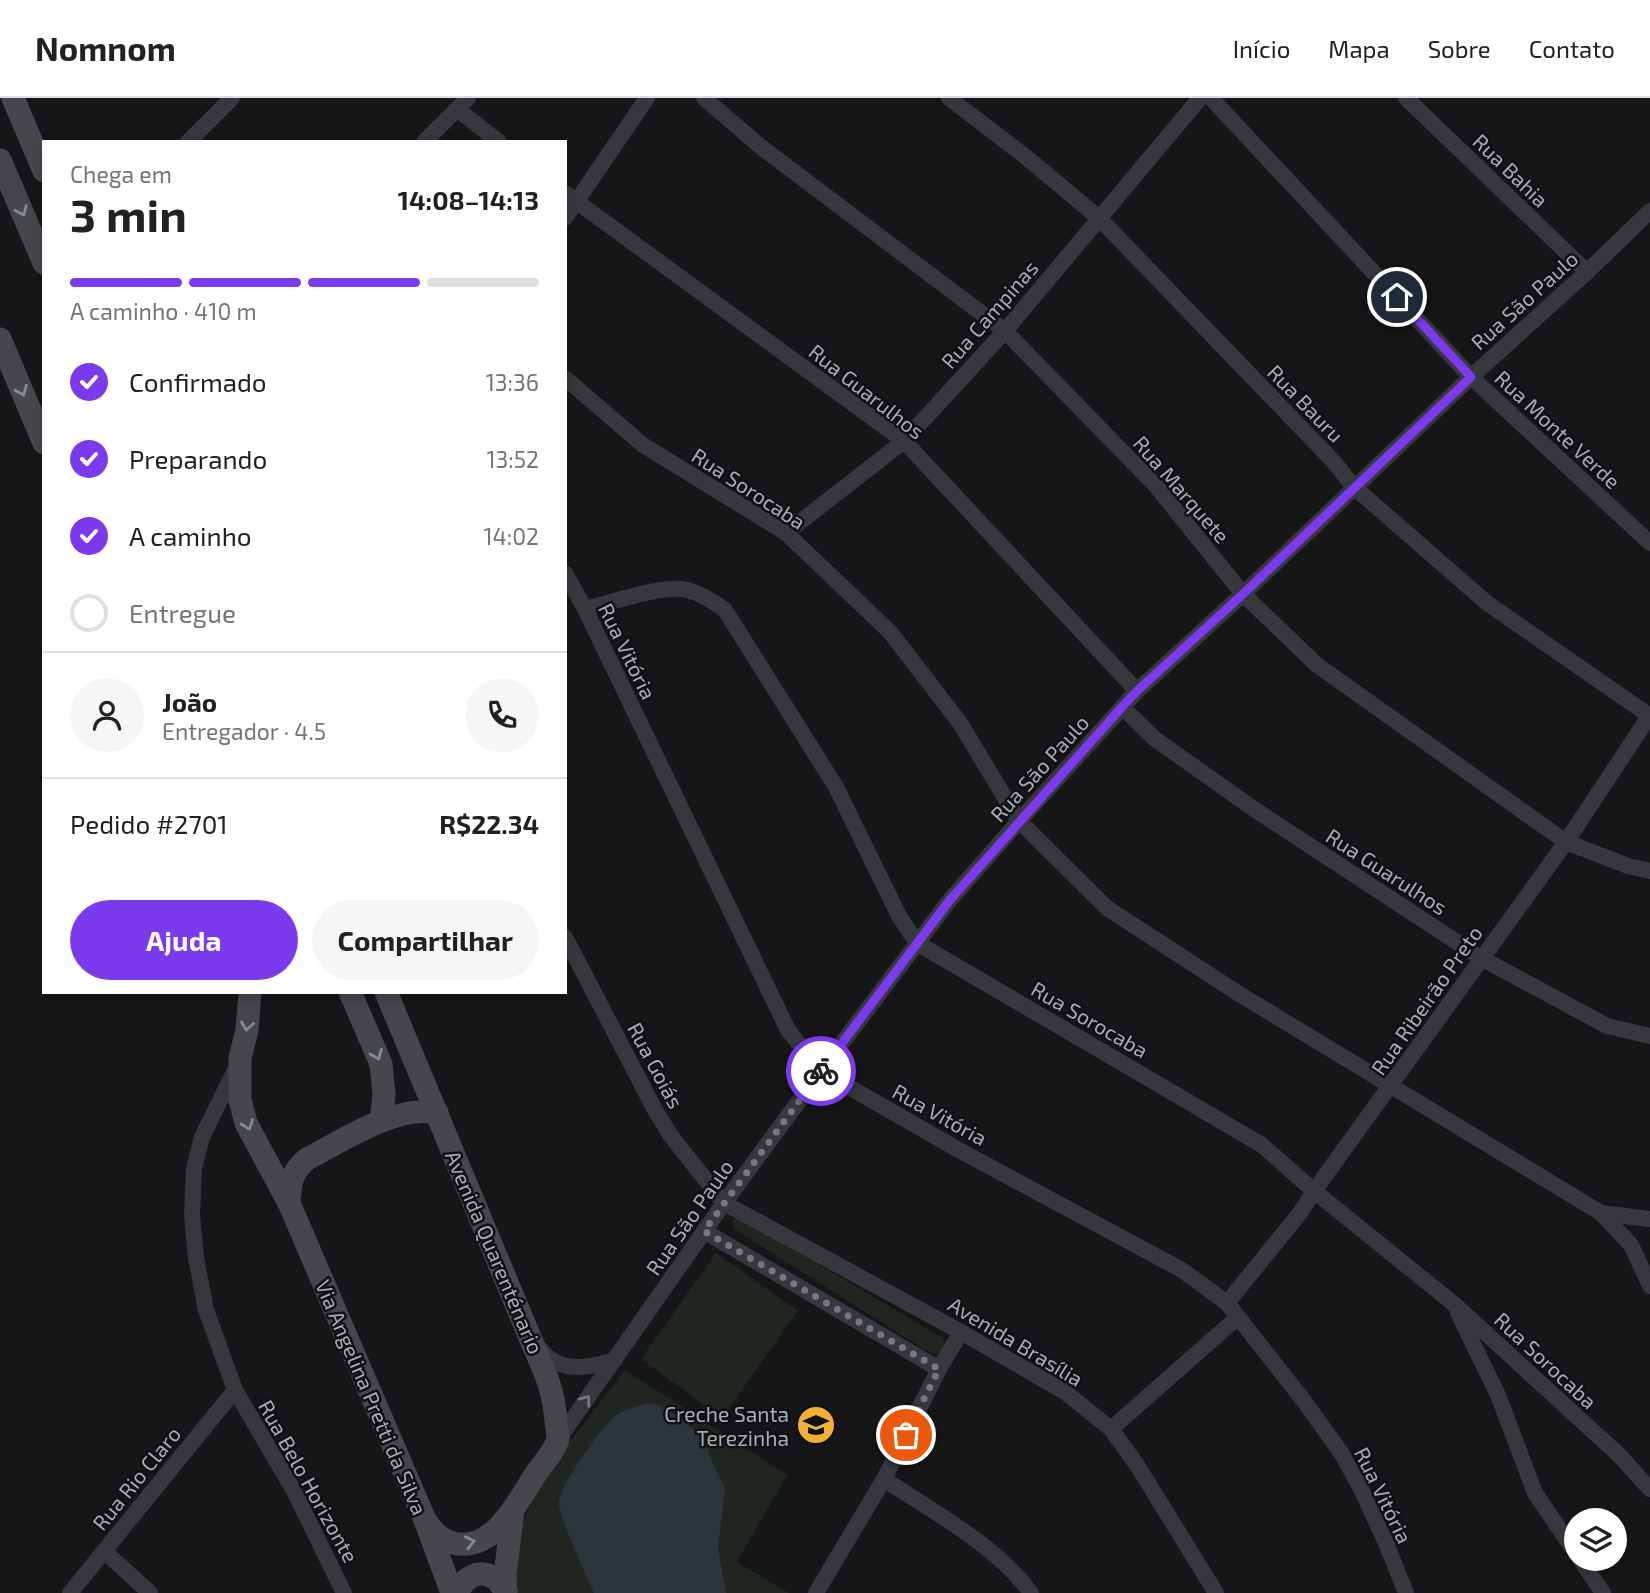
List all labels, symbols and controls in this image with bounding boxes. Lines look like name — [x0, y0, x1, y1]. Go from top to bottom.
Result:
text: Nomnom — [35, 28, 176, 68]
text: Início — [1233, 34, 1290, 63]
text: Mapa — [1328, 34, 1390, 63]
text: Sobre — [1428, 34, 1491, 63]
text: Contato — [1529, 34, 1615, 63]
street label: Rua Bahia — [1468, 128, 1554, 212]
text: Chega em — [70, 160, 172, 188]
text: 14:08–14:13 — [398, 184, 539, 215]
text: 3 min — [70, 186, 187, 241]
one-way arrow — [14, 204, 28, 217]
street label: Rua São Paulo — [1465, 246, 1583, 354]
street label: Rua Campinas — [935, 255, 1043, 373]
pin — [1367, 267, 1427, 327]
icon: home — [1378, 278, 1416, 316]
text: A caminho · 410 m — [70, 297, 257, 325]
street label: Rua Guarulhos — [804, 338, 930, 444]
street label: Rua Bauru — [1263, 359, 1349, 447]
icon: check — [70, 363, 108, 401]
street label: Rua Monte Verde — [1490, 365, 1626, 493]
text: Confirmado — [129, 366, 267, 397]
text: 13:36 — [486, 368, 539, 396]
one-way arrow — [14, 384, 28, 396]
street label: Rua Marquete — [1129, 430, 1235, 548]
icon: check — [70, 440, 108, 478]
street label: Rua Sorocaba — [688, 442, 810, 534]
text: Preparando — [129, 443, 267, 474]
text: 13:52 — [486, 445, 539, 473]
icon: check — [70, 517, 108, 555]
text: A caminho — [129, 520, 252, 551]
text: 14:02 — [483, 522, 539, 550]
text: Entregue — [129, 597, 236, 628]
street label: Rua Vitória — [594, 599, 662, 703]
button: person — [70, 678, 144, 752]
button: phone — [465, 678, 539, 752]
text: João — [162, 686, 217, 717]
street label: Rua São Paulo — [985, 709, 1093, 827]
text: Entregador · 4.5 — [162, 717, 326, 745]
text: Pedido #2701 — [70, 808, 228, 839]
text: R$22.34 — [439, 808, 539, 839]
street label: Rua Guarulhos — [1322, 823, 1452, 919]
button: Ajuda — [70, 900, 298, 980]
button: Compartilhar — [312, 900, 539, 980]
street label: Rua Ribeirão Preto — [1365, 921, 1487, 1079]
street label: Rua Sorocaba — [1027, 976, 1153, 1062]
street label: Rua Goiás — [623, 1018, 689, 1112]
one-way arrow — [239, 1020, 254, 1031]
courier — [786, 1036, 856, 1106]
one-way arrow — [368, 1048, 382, 1060]
icon: bike — [802, 1052, 840, 1090]
street label: Rua Vitória — [889, 1078, 991, 1150]
one-way arrow — [240, 1119, 254, 1131]
street label: Avenida Quarenténario — [440, 1147, 549, 1358]
street label: Rua São Paulo — [640, 1155, 738, 1279]
street label: Via Angelina Pretti da Silva — [311, 1276, 433, 1518]
street label: Avenida Brasília — [944, 1291, 1088, 1391]
street label: Rua Sorocaba — [1490, 1306, 1602, 1414]
street label: Rua Belo Horizonte — [254, 1395, 364, 1567]
one-way arrow — [578, 1395, 590, 1408]
place label: Creche Santa Terezinha — [664, 1401, 789, 1450]
school or university icon: Creche Santa Terezinha — [795, 1404, 837, 1446]
pin — [876, 1405, 936, 1465]
icon: bag — [887, 1416, 925, 1454]
street label: Rua Rio Claro — [87, 1421, 185, 1535]
street label: Rua Vitória — [1350, 1443, 1418, 1547]
map controls — [1564, 1508, 1627, 1571]
button: layers — [1564, 1508, 1627, 1571]
one-way arrow — [464, 1535, 476, 1550]

